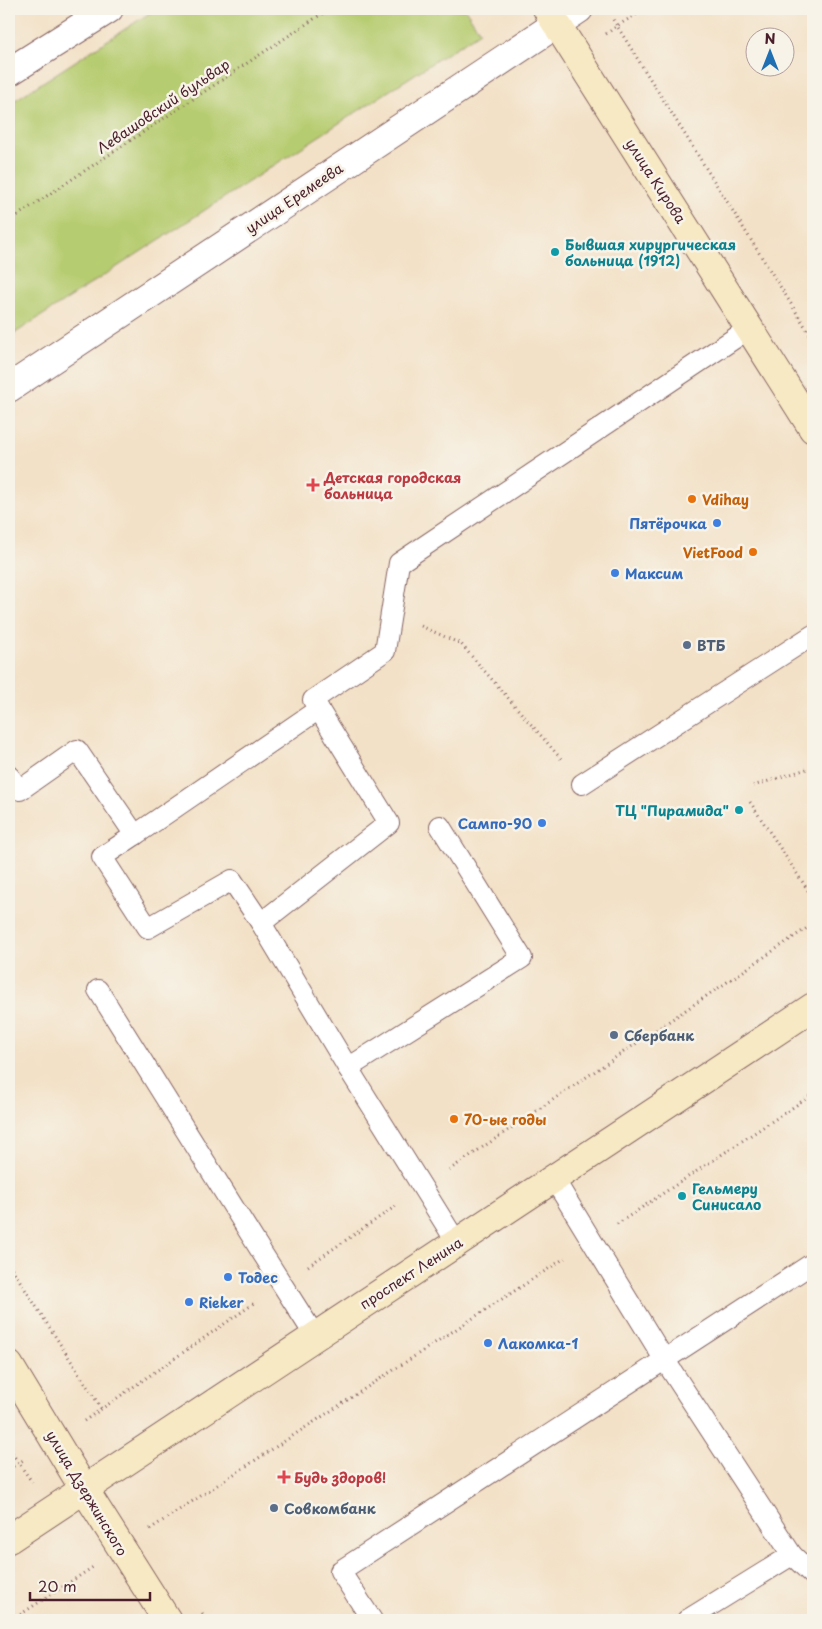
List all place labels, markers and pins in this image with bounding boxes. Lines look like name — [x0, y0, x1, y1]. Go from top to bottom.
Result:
place label: Бывшая хирургическая больница (1912) — [565, 234, 736, 271]
marker: Бывшая хирургическая больница (1912) — [549, 246, 561, 258]
place label: Детская городская больница — [323, 467, 461, 504]
marker: Детская городская больница — [306, 478, 320, 492]
place label: Vdihay — [702, 489, 749, 510]
marker: Vdihay — [686, 493, 698, 505]
place label: Пятёрочка — [629, 513, 707, 534]
marker: Пятёрочка — [711, 517, 723, 529]
place label: VietFood — [683, 542, 743, 563]
marker: VietFood — [747, 546, 759, 558]
place label: Максим — [625, 563, 683, 584]
marker: Максим — [609, 567, 621, 579]
place label: ВТБ — [697, 635, 726, 656]
marker: ВТБ — [681, 639, 693, 651]
place label: ТЦ "Пирамида" — [615, 800, 729, 821]
marker: ТЦ "Пирамида" — [733, 804, 745, 816]
place label: Сампо-90 — [458, 813, 532, 834]
marker: Сампо-90 — [536, 817, 548, 829]
place label: Сбербанк — [624, 1025, 694, 1046]
marker: Сбербанк — [608, 1029, 620, 1041]
place label: 70-ые годы — [464, 1109, 547, 1130]
marker: 70-ые годы — [448, 1113, 460, 1125]
place label: Гельмеру Синисало — [692, 1178, 761, 1215]
marker: Гельмеру Синисало — [676, 1190, 688, 1202]
place label: Тодес — [238, 1267, 278, 1288]
marker: Тодес — [222, 1271, 234, 1283]
place label: Rieker — [199, 1292, 245, 1313]
marker: Rieker — [183, 1296, 195, 1308]
place label: Лакомка-1 — [498, 1333, 578, 1354]
marker: Лакомка-1 — [482, 1337, 494, 1349]
place label: Будь здоров! — [294, 1467, 386, 1488]
marker: Будь здоров! — [278, 1471, 290, 1483]
place label: Совкомбанк — [284, 1498, 376, 1519]
marker: Совкомбанк — [268, 1502, 280, 1514]

